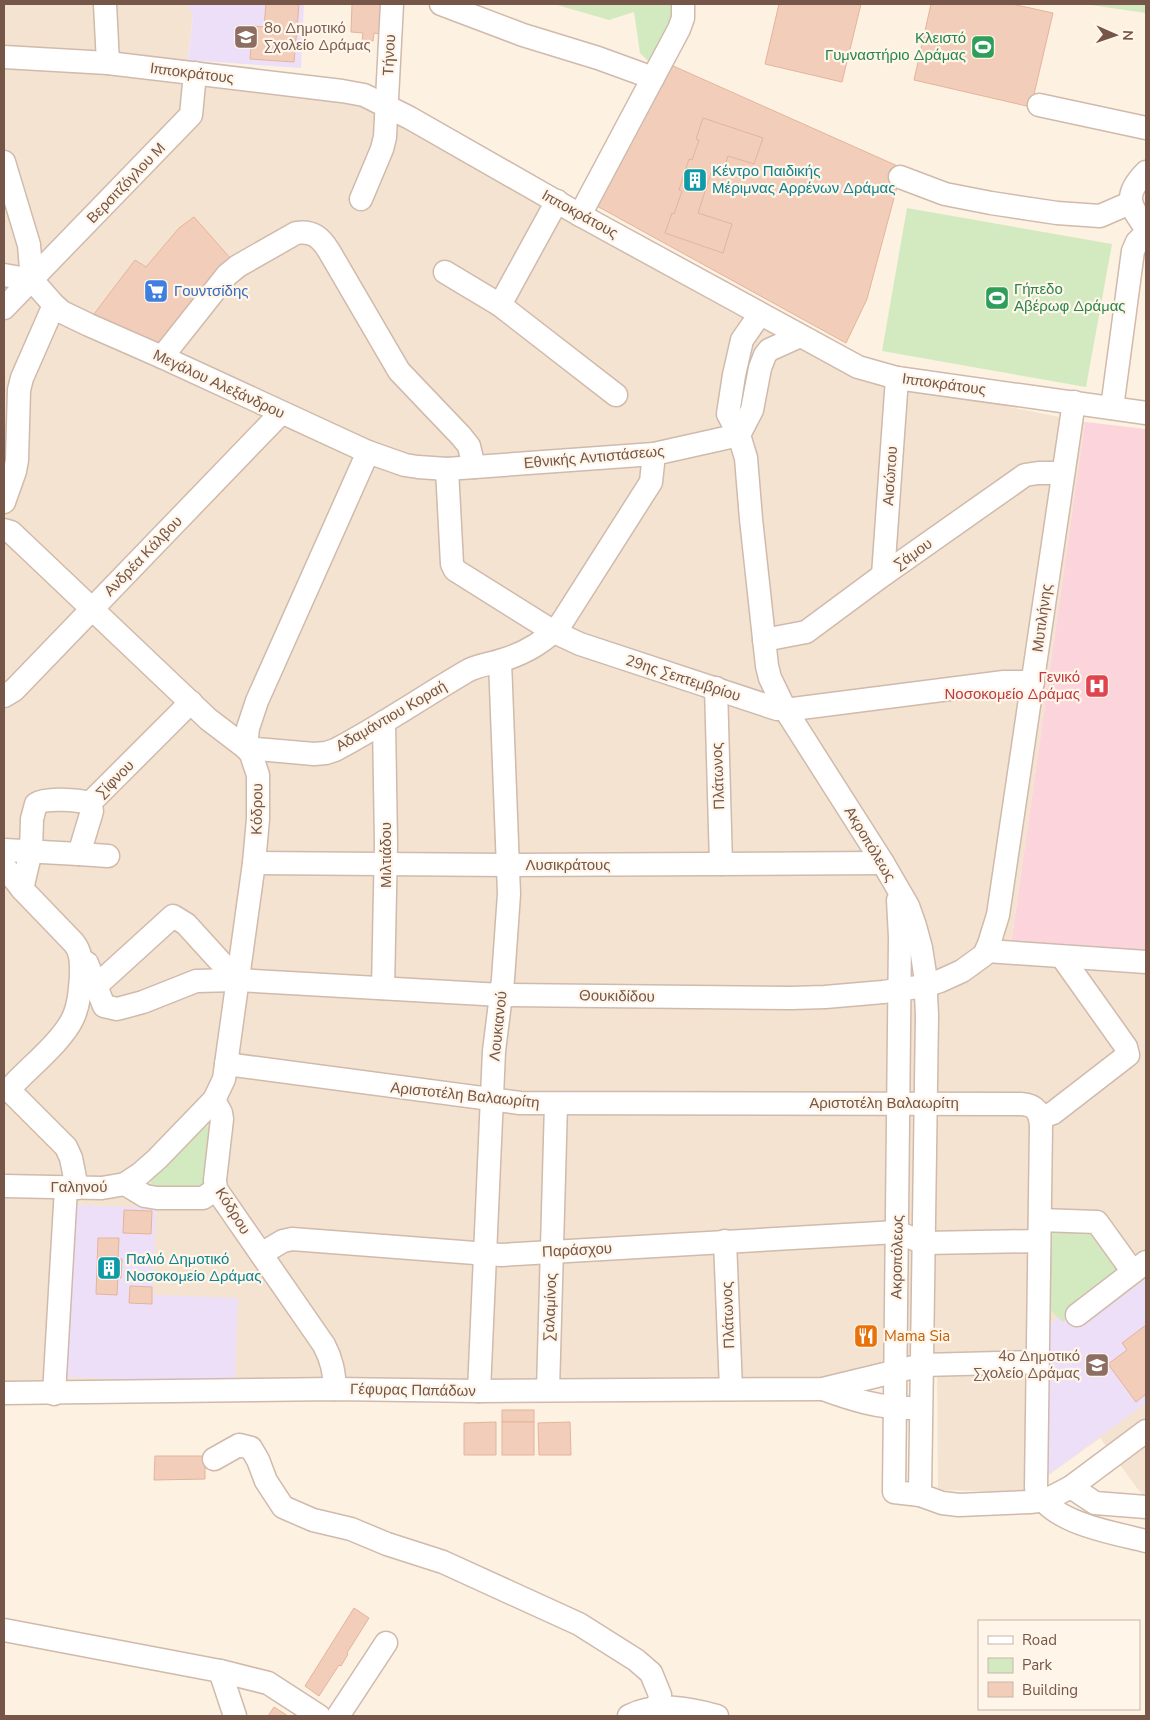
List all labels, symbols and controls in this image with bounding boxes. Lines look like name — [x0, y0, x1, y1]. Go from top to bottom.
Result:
north arrow — [1090, 10, 1140, 60]
place label: 8ο Δημοτικό Σχολείο Δράμας — [264, 18, 371, 55]
school or university icon: 8ο Δημοτικό Σχολείο Δράμας — [233, 24, 259, 50]
place label: Κλειστό Γυμναστήριο Δράμας — [825, 28, 966, 65]
text: N — [1118, 30, 1137, 41]
street label: Τήνου — [378, 34, 400, 76]
sports icon: Κλειστό Γυμναστήριο Δράμας — [970, 34, 996, 60]
street label: Ιπποκράτους — [149, 58, 235, 88]
street label: Βερσιτζόγλου Μ — [82, 138, 170, 228]
place label: Κέντρο Παιδικής Μέριμνας Αρρένων Δράμας — [712, 161, 896, 198]
building icon: Κέντρο Παιδικής Μέριμνας Αρρένων Δράμας — [682, 167, 708, 193]
street label: Ιπποκράτους — [538, 185, 622, 243]
supermarket icon: Γουντσίδης — [143, 278, 169, 304]
place label: Γήπεδο Αβέρωφ Δράμας — [1014, 279, 1126, 316]
place label: Γουντσίδης — [174, 281, 249, 301]
sports icon: Γήπεδο Αβέρωφ Δράμας — [984, 285, 1010, 311]
street label: Μεγάλου Αλεξάνδρου — [150, 345, 288, 423]
street label: Ιπποκράτους — [901, 368, 987, 400]
street label: Εθνικής Αντιστάσεως — [523, 441, 665, 473]
street label: Αισώπου — [878, 446, 902, 506]
street label: Ανδρέα Κάλβου — [100, 511, 186, 601]
street label: Σάμου — [890, 534, 936, 574]
street label: Μυτιλήνης — [1027, 583, 1057, 653]
street label: 29ης Σεπτεμβρίου — [623, 650, 743, 706]
place label: Γενικό Νοσοκομείο Δράμας — [944, 667, 1080, 704]
hospital icon: Γενικό Νοσοκομείο Δράμας — [1084, 673, 1110, 699]
street label: Αδαμάντιου Κοραή — [332, 676, 450, 756]
street label: Πλάτωνος — [707, 742, 729, 810]
street label: Σίφνου — [92, 756, 138, 802]
street label: Κόδρου — [247, 783, 267, 835]
street label: Ακροπόλεως — [840, 803, 900, 885]
street label: Μιλτιάδου — [376, 822, 396, 888]
street label: Λυσικράτους — [525, 855, 611, 875]
street label: Θουκιδίδου — [579, 985, 655, 1007]
street label: Λουκιανού — [484, 990, 512, 1062]
street label: Αριστοτέλη Βαλαωρίτη — [389, 1077, 541, 1113]
street label: Αριστοτέλη Βαλαωρίτη — [809, 1093, 959, 1113]
street label: Γαληνού — [51, 1177, 107, 1197]
street label: Κόδρου — [211, 1184, 255, 1238]
street label: Ακροπόλεως — [886, 1215, 908, 1299]
street label: Παράσχου — [542, 1238, 612, 1262]
place label: Παλιό Δημοτικό Νοσοκομείο Δράμας — [126, 1249, 262, 1286]
building icon: Παλιό Δημοτικό Νοσοκομείο Δράμας — [96, 1255, 122, 1281]
street label: Σαλαμίνος — [539, 1272, 561, 1342]
street label: Πλάτωνος — [717, 1281, 739, 1349]
restaurant icon: Mama Sia — [853, 1323, 879, 1349]
place label: Mama Sia — [884, 1326, 950, 1346]
place label: 4ο Δημοτικό Σχολείο Δράμας — [973, 1346, 1080, 1383]
school or university icon: 4ο Δημοτικό Σχολείο Δράμας — [1084, 1352, 1110, 1378]
street label: Γέφυρας Παπάδων — [350, 1379, 476, 1401]
legend — [978, 1620, 1140, 1710]
text: Road — [1022, 1630, 1057, 1650]
text: Park — [1022, 1655, 1052, 1675]
text: Building — [1022, 1680, 1078, 1700]

